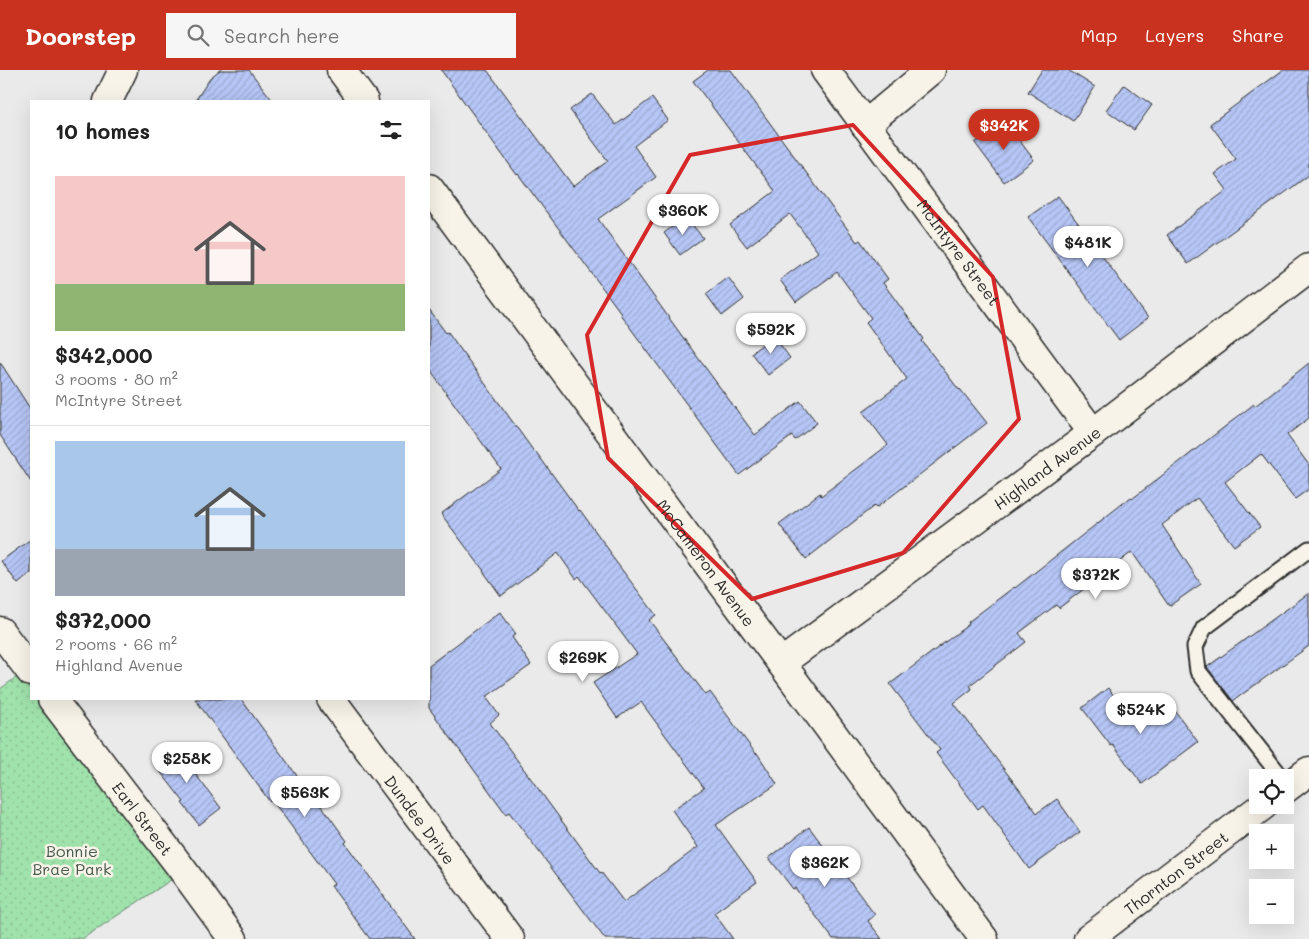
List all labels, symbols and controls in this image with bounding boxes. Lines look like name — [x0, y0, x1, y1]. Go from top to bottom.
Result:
search box — [166, 13, 516, 58]
text: Doorstep — [25, 20, 136, 51]
icon: search — [184, 21, 212, 49]
text: Search here — [224, 23, 340, 48]
text: Map — [1081, 23, 1117, 47]
text: Layers — [1145, 23, 1204, 47]
text: Share — [1232, 23, 1284, 47]
pin: $342K — [969, 108, 1039, 151]
text: $342K — [979, 114, 1029, 135]
icon: filters — [377, 116, 405, 144]
text: 10 homes — [55, 117, 150, 144]
pin: $360K — [648, 194, 718, 236]
street label: McIntyre Street — [913, 194, 1006, 309]
text: $360K — [658, 199, 708, 220]
icon: home — [185, 208, 275, 298]
pin: $481K — [1053, 226, 1123, 268]
text: $481K — [1064, 231, 1112, 252]
pin: $592K — [736, 312, 806, 355]
text: $592K — [747, 318, 795, 339]
text: $342,000 — [55, 341, 153, 368]
text: 3 rooms · 80 m² — [55, 368, 178, 389]
text: McIntyre Street — [55, 389, 182, 410]
street label: Highland Avenue — [989, 421, 1105, 514]
icon: home — [185, 474, 275, 564]
street label: McCameron Avenue — [652, 495, 760, 630]
pin: $372K — [1061, 558, 1131, 600]
text: $372K — [1072, 563, 1120, 584]
text: $372,000 — [55, 606, 151, 633]
text: 2 rooms · 66 m² — [55, 633, 177, 654]
pin: $269K — [548, 640, 618, 683]
text: $269K — [559, 646, 607, 667]
text: Highland Avenue — [55, 654, 183, 675]
pin: $524K — [1106, 692, 1176, 735]
text: $524K — [1117, 698, 1165, 719]
pin: $258K — [152, 742, 222, 784]
text: $258K — [163, 747, 211, 768]
map controls — [1249, 769, 1294, 924]
button: locate — [1249, 769, 1294, 814]
street label: Dundee Drive — [381, 770, 461, 868]
pin: $563K — [270, 776, 340, 818]
street label: Earl Street — [108, 777, 178, 859]
text: $563K — [280, 781, 330, 802]
button: + — [1249, 824, 1294, 869]
street label: Thornton Street — [1119, 826, 1232, 919]
park label: Bonnie Brae Park — [32, 840, 112, 879]
pin: $362K — [790, 846, 860, 888]
text: $362K — [801, 851, 849, 872]
button: − — [1249, 879, 1294, 924]

